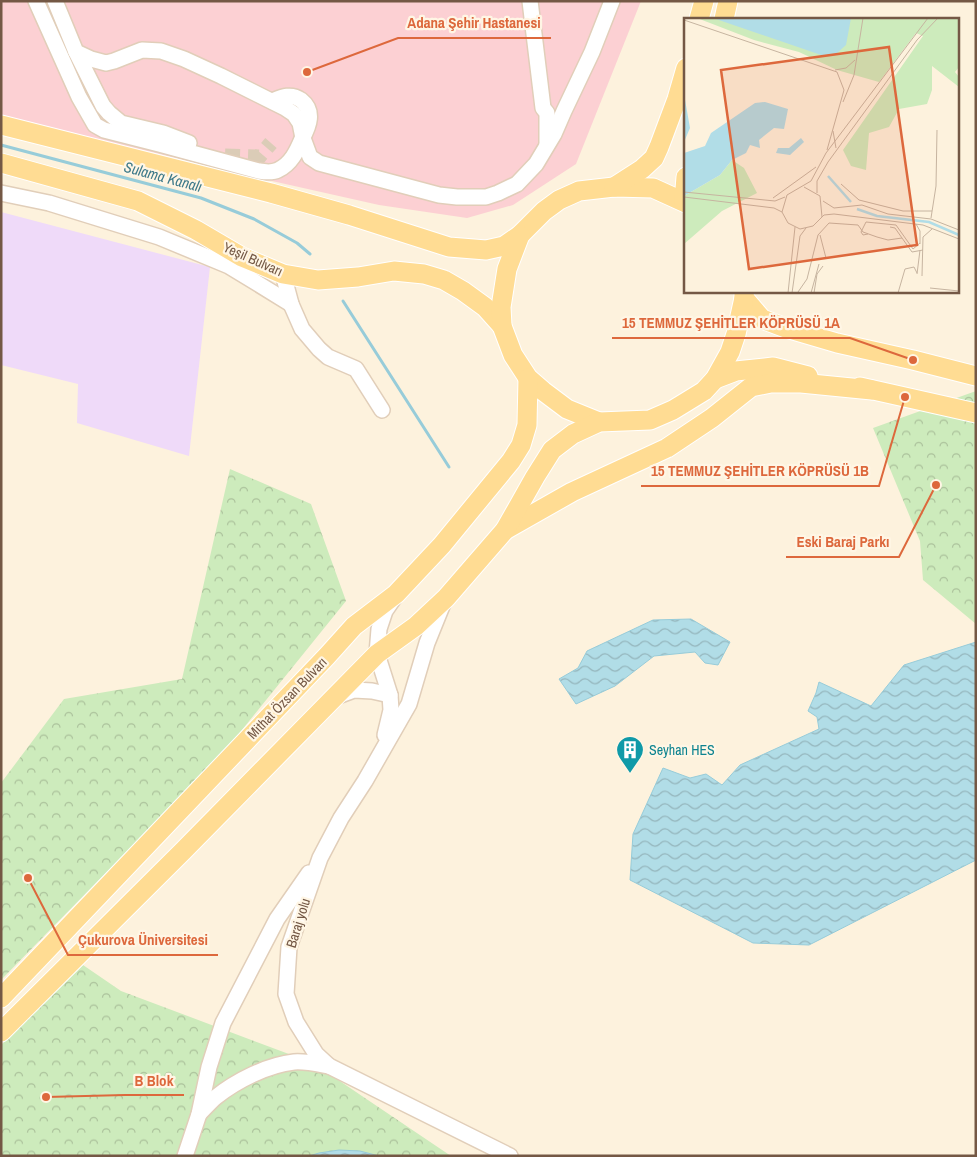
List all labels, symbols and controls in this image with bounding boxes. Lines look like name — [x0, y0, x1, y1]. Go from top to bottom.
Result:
callout: Adana Şehir Hastanesi — [398, 8, 551, 38]
text: Adana Şehir Hastanesi — [407, 12, 541, 33]
inset map — [684, 18, 960, 292]
water label: Sulama Kanalı — [122, 156, 204, 197]
street label: Yeşil Bulvarı — [220, 238, 286, 280]
callout: 15 TEMMUZ ŞEHİTLER KÖPRÜSÜ 1A — [612, 308, 850, 338]
text: 15 TEMMUZ ŞEHİTLER KÖPRÜSÜ 1A — [622, 312, 840, 333]
callout: 15 TEMMUZ ŞEHİTLER KÖPRÜSÜ 1B — [641, 456, 879, 486]
text: 15 TEMMUZ ŞEHİTLER KÖPRÜSÜ 1B — [651, 460, 869, 481]
callout: Eski Baraj Parkı — [786, 527, 899, 557]
text: Eski Baraj Parkı — [796, 531, 890, 552]
street label: Mithat Özsan Bulvarı — [243, 653, 331, 743]
building icon: Seyhan HES — [615, 735, 645, 774]
place label: Seyhan HES — [649, 741, 715, 759]
street label: Baraj yolu — [282, 896, 314, 950]
callout: Çukurova Üniversitesi — [68, 925, 218, 955]
text: Çukurova Üniversitesi — [78, 929, 208, 950]
callout: B Blok — [125, 1065, 184, 1095]
text: B Blok — [135, 1070, 174, 1091]

